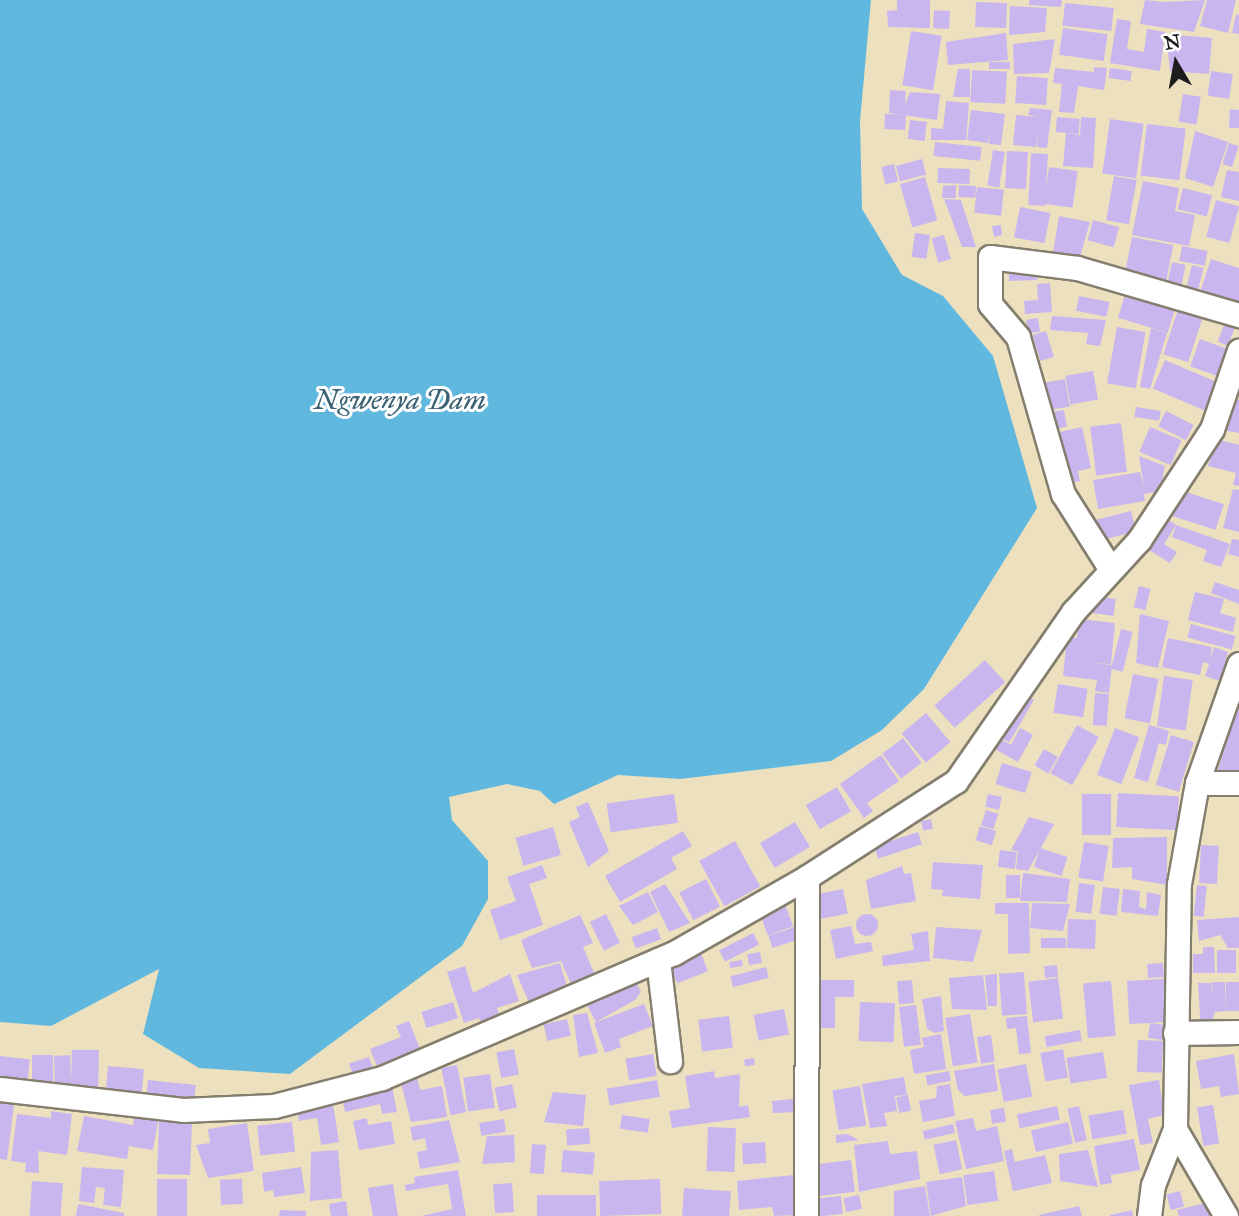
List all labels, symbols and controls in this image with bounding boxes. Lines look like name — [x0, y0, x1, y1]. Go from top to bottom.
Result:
north arrow — [1141, 28, 1211, 98]
text: N — [1162, 29, 1182, 55]
water label: Ngwenya Dam — [314, 383, 486, 417]

